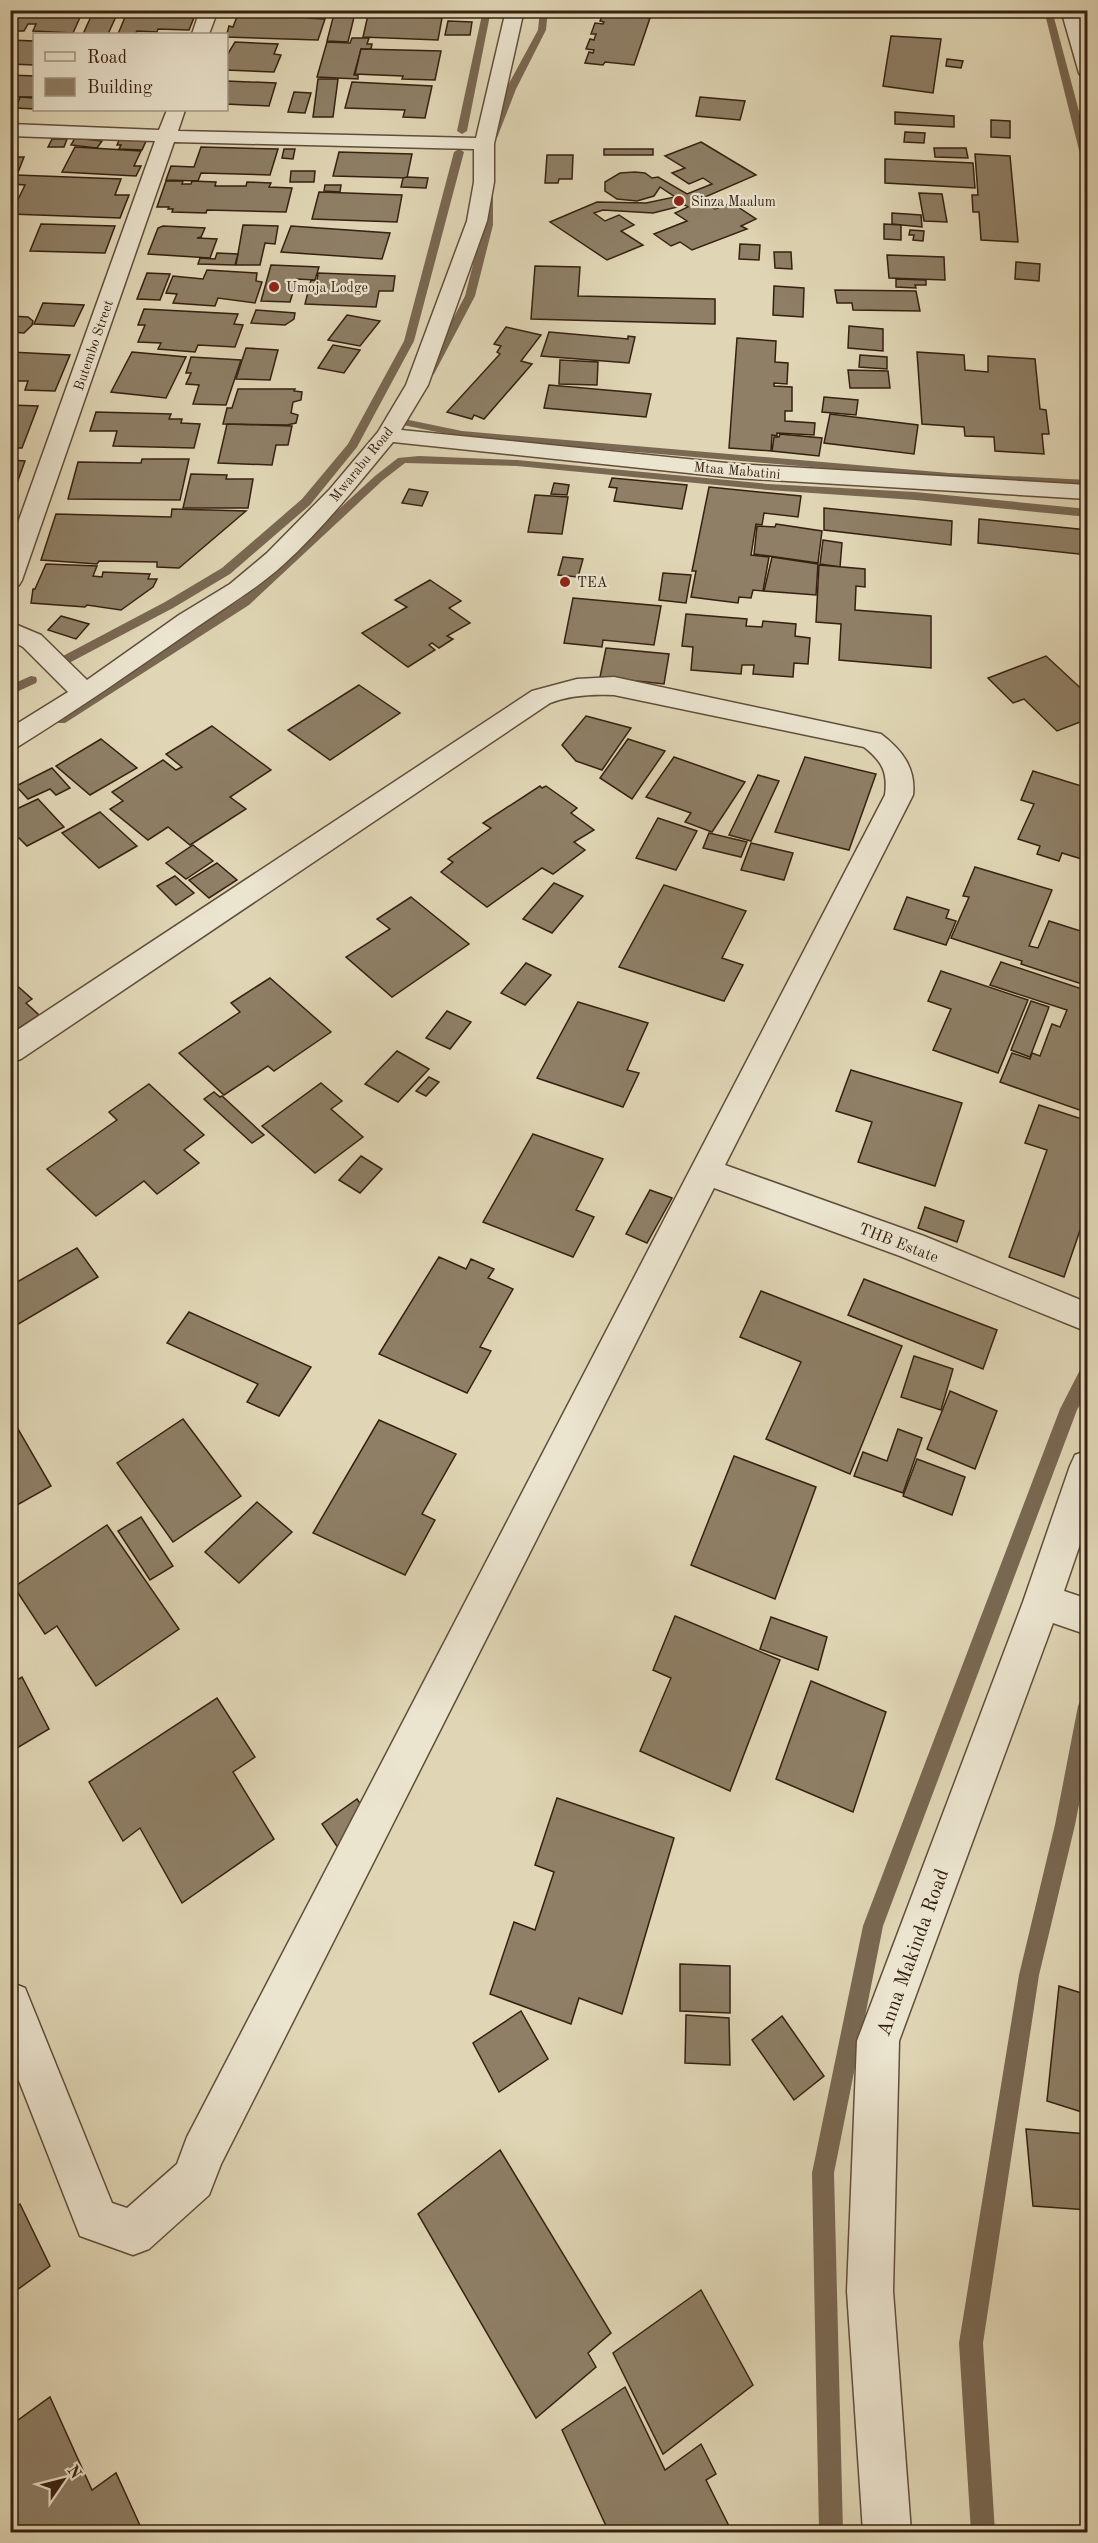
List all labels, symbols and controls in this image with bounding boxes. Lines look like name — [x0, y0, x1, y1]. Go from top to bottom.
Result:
legend — [33, 33, 228, 111]
text: Road — [87, 49, 127, 67]
text: Building — [87, 79, 153, 97]
marker: Sinza Maalum — [672, 194, 686, 208]
place label: Sinza Maalum — [691, 195, 776, 209]
marker: Umoja Lodge — [267, 280, 281, 294]
place label: Umoja Lodge — [286, 281, 368, 295]
street label: Butembo Street — [72, 298, 116, 392]
street label: Mwarabu Road — [328, 425, 396, 505]
street label: Mtaa Mabatini — [693, 460, 781, 482]
marker: TEA — [558, 575, 572, 589]
place label: TEA — [577, 576, 608, 590]
street label: THB Estate — [856, 1221, 940, 1266]
street label: Anna Makinda Road — [874, 1867, 953, 2039]
north arrow — [33, 2450, 93, 2510]
text: N — [64, 2463, 84, 2483]

